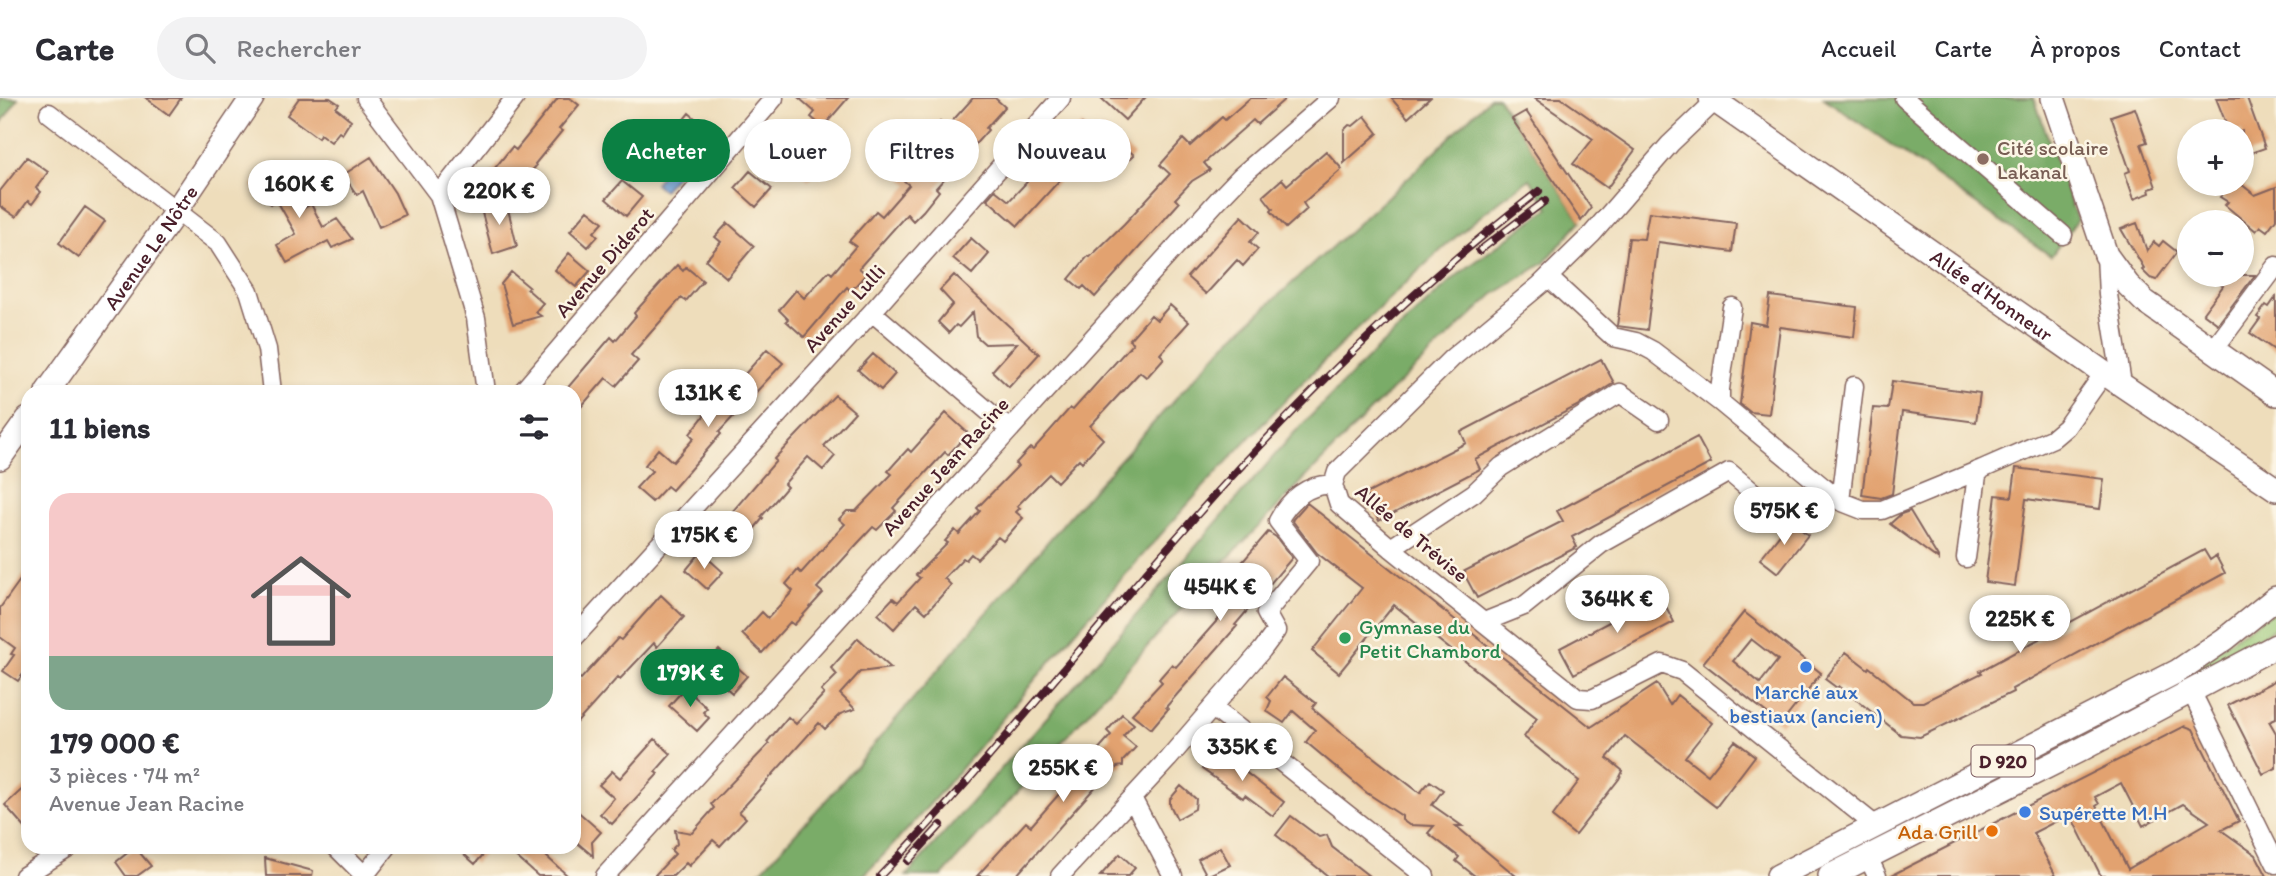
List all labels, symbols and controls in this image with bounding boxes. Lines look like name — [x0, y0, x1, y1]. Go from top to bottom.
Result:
search box — [157, 17, 647, 80]
text: Carte — [35, 29, 115, 68]
icon: search — [181, 29, 219, 67]
text: Rechercher — [237, 32, 361, 64]
text: Accueil — [1821, 34, 1896, 63]
text: Carte — [1934, 34, 1992, 63]
text: À propos — [2030, 34, 2121, 63]
text: Contact — [2159, 34, 2241, 63]
chip: Acheter — [602, 119, 730, 182]
chip: Louer — [744, 119, 851, 182]
chip: Filtres — [865, 119, 979, 182]
chip: Nouveau — [993, 119, 1131, 182]
map controls — [2177, 119, 2254, 287]
button: + — [2177, 119, 2254, 196]
place label: Cité scolaire Lakanal — [1997, 135, 2109, 184]
marker: Cité scolaire Lakanal — [1975, 151, 1991, 167]
pin: 160K € — [242, 160, 356, 220]
pin: 220K € — [442, 167, 556, 227]
text: 160K € — [264, 169, 334, 197]
text: 220K € — [463, 176, 535, 204]
street label: Avenue Le Nôtre — [98, 180, 203, 314]
street label: Avenue Diderot — [549, 202, 659, 322]
button: − — [2177, 210, 2254, 287]
street label: Allée d'Honneur — [1926, 243, 2059, 347]
street label: Avenue Lulli — [798, 259, 890, 357]
pin: 131K € — [651, 370, 765, 429]
text: 131K € — [675, 378, 741, 406]
street label: Avenue Jean Racine — [876, 391, 1014, 541]
icon: filters — [515, 408, 553, 446]
text: 11 biens — [49, 409, 151, 446]
street label: Allée de Trévise — [1351, 479, 1473, 587]
pin: 575K € — [1727, 488, 1841, 547]
text: 575K € — [1750, 496, 1818, 524]
pin: 175K € — [647, 512, 761, 571]
text: 175K € — [670, 520, 738, 548]
icon: home — [238, 538, 364, 664]
pin: 454K € — [1163, 564, 1277, 623]
text: 454K € — [1184, 572, 1256, 600]
pin: 364K € — [1560, 575, 1674, 635]
text: 364K € — [1581, 584, 1653, 612]
pin: 225K € — [1963, 596, 2077, 655]
text: 225K € — [1985, 604, 2055, 632]
place label: Gymnase du Petit Chambord — [1359, 614, 1501, 663]
marker: Gymnase du Petit Chambord — [1337, 630, 1353, 646]
pin: 179K € — [633, 650, 747, 709]
text: 179K € — [656, 658, 724, 686]
marker: Marché aux bestiaux (ancien) — [1798, 659, 1814, 675]
place label: Marché aux bestiaux (ancien) — [1729, 679, 1883, 728]
text: 179 000 € — [49, 724, 180, 761]
pin: 335K € — [1185, 724, 1299, 783]
text: 335K € — [1207, 732, 1277, 760]
pin: 255K € — [1006, 744, 1120, 804]
road number: D 920 — [1972, 746, 2035, 776]
text: 255K € — [1028, 753, 1098, 781]
text: 3 pièces · 74 m² — [49, 761, 200, 789]
text: Avenue Jean Racine — [49, 789, 244, 817]
place label: Supérette M.H — [2039, 800, 2167, 825]
marker: Supérette M.H — [2017, 804, 2033, 820]
place label: Ada Grill — [1898, 819, 1978, 844]
marker: Ada Grill — [1984, 823, 2000, 839]

